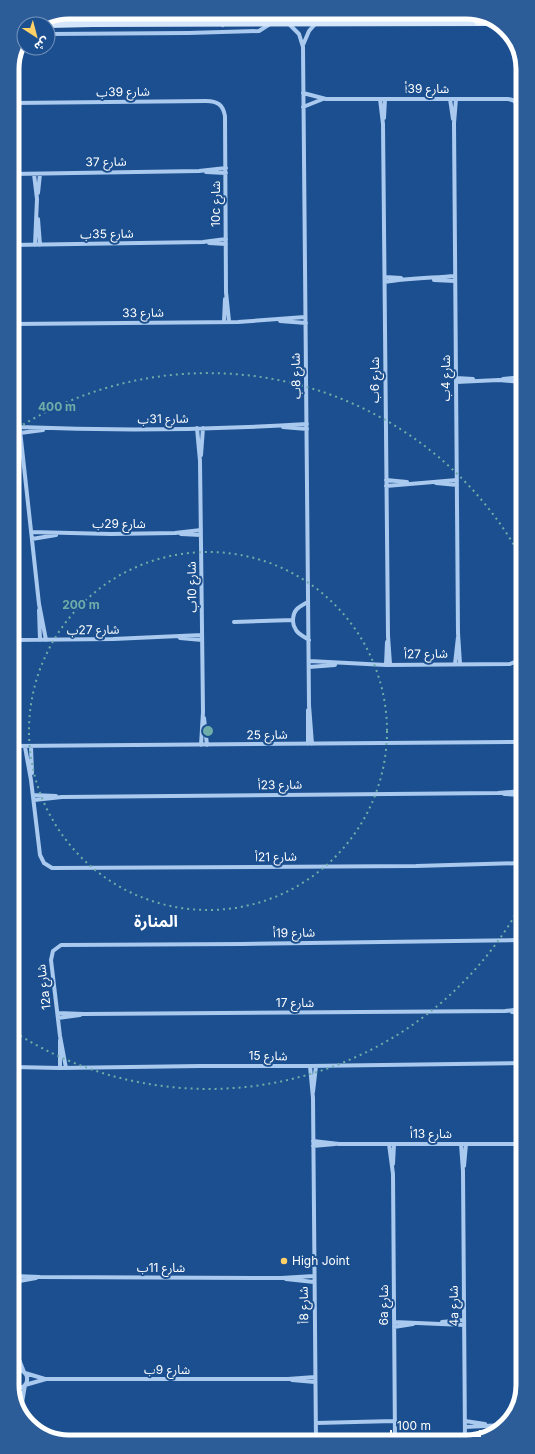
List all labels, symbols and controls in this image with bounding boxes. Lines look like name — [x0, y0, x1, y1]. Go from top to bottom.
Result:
north arrow — [16, 16, 56, 56]
text: ش — [32, 34, 52, 54]
street label: شارع 39أ — [405, 81, 449, 98]
street label: شارع 39ب — [96, 84, 150, 101]
street label: شارع 37 — [85, 154, 127, 171]
street label: 10c شارع — [208, 181, 225, 227]
street label: شارع 35ب — [80, 226, 134, 243]
street label: شارع 33 — [122, 305, 164, 322]
street label: شارع 8ب — [288, 353, 305, 399]
street label: شارع 4ب — [438, 355, 455, 401]
street label: شارع 6ب — [367, 357, 384, 403]
text: 400 m — [38, 399, 76, 414]
street label: شارع 31ب — [137, 411, 189, 428]
street label: شارع 29ب — [92, 516, 146, 533]
street label: شارع 10ب — [184, 561, 201, 613]
text: 200 m — [62, 597, 100, 612]
street label: شارع 27ب — [66, 622, 120, 639]
street label: شارع 27أ — [404, 646, 448, 663]
centre of rings — [201, 724, 215, 738]
street label: شارع 25 — [246, 727, 288, 744]
street label: شارع 23أ — [258, 777, 302, 794]
street label: شارع 21أ — [255, 849, 297, 866]
district label: المنارة — [134, 911, 178, 931]
street label: شارع 19أ — [273, 925, 315, 942]
street label: 12a شارع — [33, 963, 56, 1011]
street label: شارع 17 — [276, 995, 314, 1012]
street label: شارع 15 — [248, 1048, 288, 1065]
street label: شارع 13أ — [410, 1126, 452, 1143]
place label: High Joint — [292, 1253, 350, 1268]
marker: High Joint — [279, 1256, 289, 1266]
street label: شارع 11ب — [137, 1260, 185, 1277]
street label: 6a شارع — [376, 1285, 393, 1325]
street label: 4a شارع — [446, 1285, 463, 1327]
street label: شارع 8أ — [296, 1286, 313, 1324]
street label: شارع 9ب — [144, 1362, 190, 1379]
scale bar — [391, 1412, 480, 1438]
text: 100 m — [397, 1418, 431, 1433]

